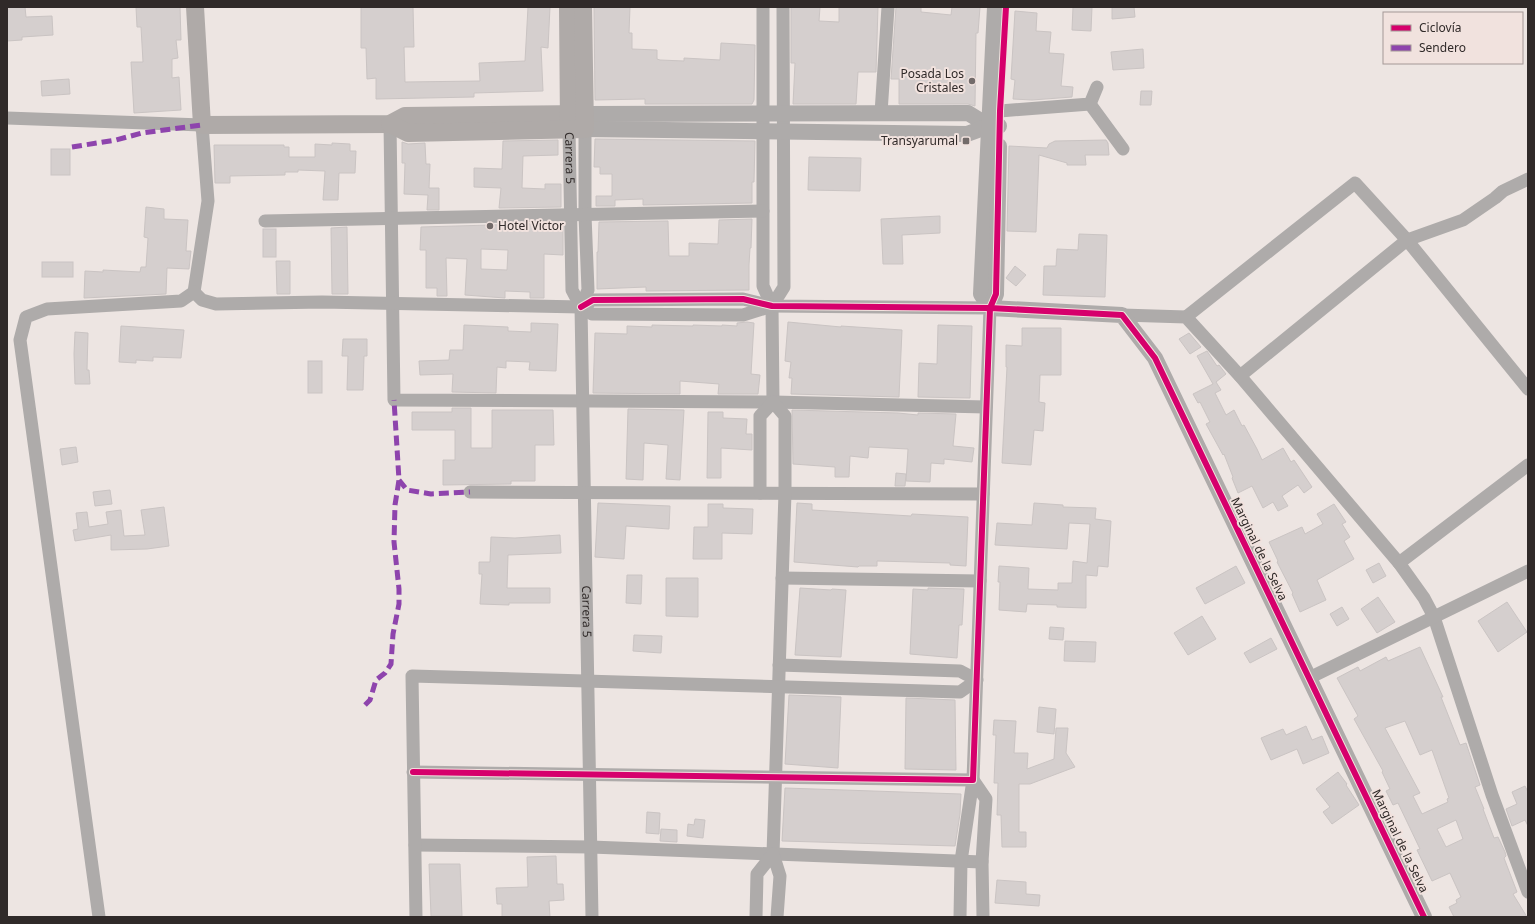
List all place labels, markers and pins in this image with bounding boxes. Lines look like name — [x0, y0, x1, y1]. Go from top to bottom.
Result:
place label: Posada Los Cristales — [900, 65, 964, 96]
marker: Posada Los Cristales — [967, 76, 977, 86]
place label: Transyarumal — [881, 132, 958, 149]
marker: Transyarumal — [961, 136, 971, 146]
place label: Hotel Victor — [498, 217, 564, 234]
marker: Hotel Victor — [485, 221, 495, 231]

